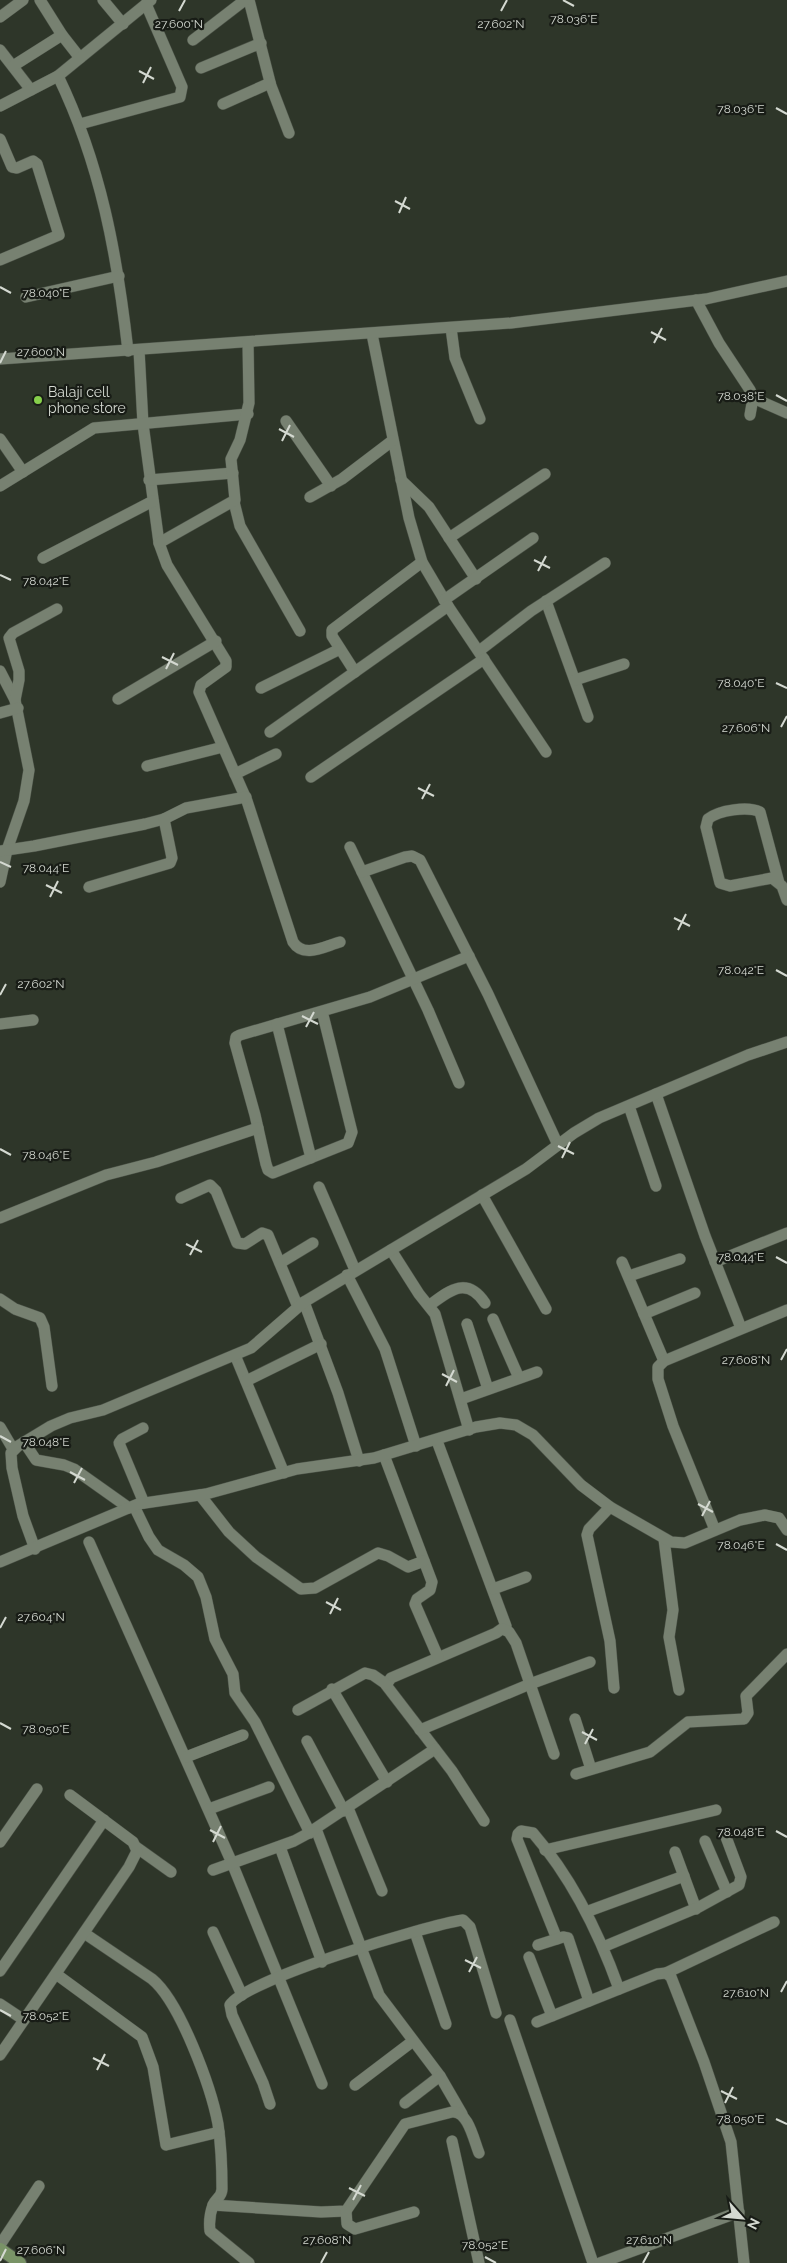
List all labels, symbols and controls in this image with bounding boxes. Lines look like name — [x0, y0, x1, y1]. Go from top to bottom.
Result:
text: 78.036°E — [550, 12, 598, 26]
text: 27.600°N — [155, 17, 203, 31]
text: 27.602°N — [477, 17, 525, 31]
text: 78.036°E — [717, 102, 765, 116]
text: 78.040°E — [22, 286, 70, 300]
text: 27.600°N — [17, 345, 65, 359]
place label: Balaji cell phone store — [48, 384, 126, 416]
text: 78.038°E — [717, 389, 765, 403]
marker: Balaji cell phone store — [32, 394, 44, 406]
text: 78.042°E — [23, 574, 69, 588]
text: 78.040°E — [717, 676, 765, 690]
text: 27.606°N — [722, 721, 770, 735]
text: 78.044°E — [23, 861, 69, 875]
text: 78.042°E — [718, 963, 764, 977]
text: 27.602°N — [17, 977, 65, 991]
text: 78.046°E — [22, 1148, 70, 1162]
text: 78.044°E — [718, 1250, 764, 1264]
text: 27.608°N — [722, 1353, 770, 1367]
text: 78.048°E — [22, 1435, 70, 1449]
text: 78.046°E — [717, 1538, 765, 1552]
text: 27.604°N — [17, 1610, 65, 1624]
text: 78.050°E — [22, 1722, 70, 1736]
text: 78.048°E — [717, 1825, 765, 1839]
text: 27.610°N — [723, 1986, 769, 2000]
text: 78.052°E — [23, 2009, 69, 2023]
text: 78.050°E — [717, 2112, 765, 2126]
north arrow — [717, 2193, 767, 2243]
text: N — [744, 2216, 763, 2232]
text: 27.608°N — [303, 2233, 351, 2247]
text: 27.610°N — [626, 2233, 672, 2247]
text: 78.052°E — [462, 2238, 508, 2252]
text: 27.606°N — [17, 2243, 65, 2257]

